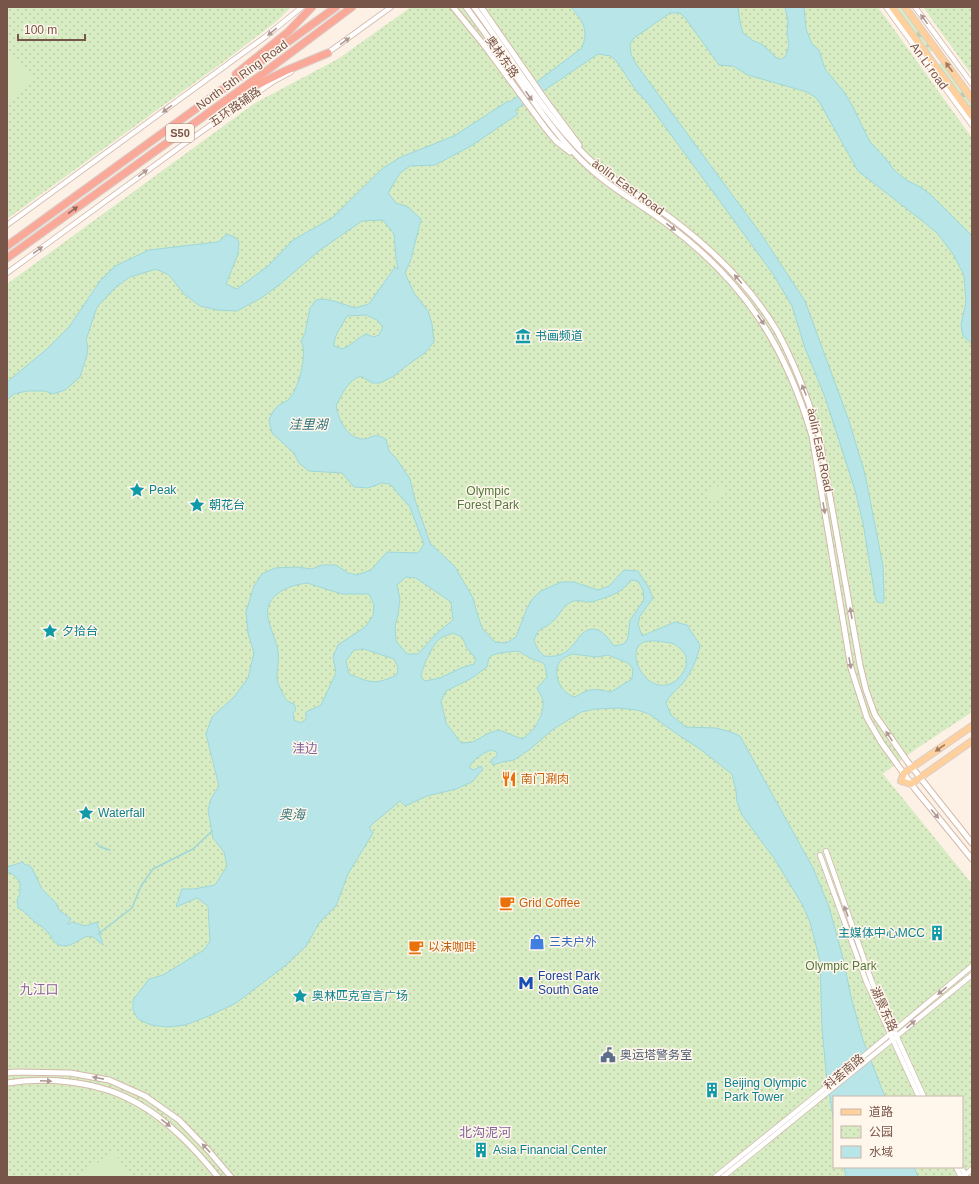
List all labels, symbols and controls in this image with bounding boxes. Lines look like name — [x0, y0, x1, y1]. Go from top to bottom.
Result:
one-way arrow — [920, 14, 928, 24]
scale bar — [18, 16, 85, 42]
text: 100 m — [24, 23, 57, 37]
one-way arrow — [266, 27, 277, 36]
street label: 奥林东路 — [482, 33, 522, 81]
street label: North 5th Ring Road — [194, 37, 290, 113]
one-way arrow — [340, 37, 351, 45]
street label: An Li road — [907, 40, 951, 92]
one-way arrow — [945, 62, 953, 73]
street label: 五环路辅路 — [206, 84, 264, 130]
one-way arrow — [525, 91, 533, 101]
one-way arrow — [162, 104, 172, 112]
road number: S50 — [166, 124, 194, 142]
street label: àolín East Road — [589, 156, 667, 218]
one-way arrow — [138, 169, 149, 177]
one-way arrow — [67, 206, 78, 214]
one-way arrow — [665, 223, 676, 231]
one-way arrow — [33, 246, 44, 254]
one-way arrow — [734, 274, 743, 285]
one-way arrow — [757, 314, 764, 326]
museum icon: 书画频道 — [514, 327, 532, 345]
place label: 书画频道 — [535, 329, 583, 343]
one-way arrow — [801, 384, 807, 396]
street label: àolín East Road — [804, 407, 836, 493]
water label: 洼里湖 — [288, 417, 329, 432]
place icon: Peak — [128, 481, 146, 499]
place label: Peak — [149, 483, 177, 497]
park label: Olympic Forest Park — [457, 484, 520, 512]
place icon: 朝花台 — [188, 496, 206, 514]
place label: 朝花台 — [209, 498, 245, 512]
one-way arrow — [821, 501, 827, 514]
one-way arrow — [847, 607, 853, 619]
place icon: 夕拾台 — [41, 622, 59, 640]
place label: 夕拾台 — [62, 624, 98, 638]
one-way arrow — [847, 657, 853, 669]
one-way arrow — [885, 730, 893, 741]
district label: 洼边 — [292, 741, 318, 756]
one-way arrow — [935, 744, 945, 752]
restaurant icon: 南门涮肉 — [500, 770, 518, 788]
place label: 南门涮肉 — [521, 772, 569, 786]
place icon: Waterfall — [77, 804, 95, 822]
place label: Waterfall — [98, 806, 145, 820]
water label: 奥海 — [279, 807, 307, 822]
one-way arrow — [931, 809, 940, 820]
cafe icon: Grid Coffee — [498, 894, 516, 912]
place label: Grid Coffee — [519, 896, 580, 910]
one-way arrow — [843, 905, 849, 917]
building icon: 主媒体中心MCC — [928, 924, 946, 942]
place label: 主媒体中心MCC — [838, 926, 925, 940]
shop icon: 三夫户外 — [528, 933, 546, 951]
place label: 三夫户外 — [549, 935, 597, 949]
cafe icon: 以沫咖啡 — [407, 938, 425, 956]
place label: 以沫咖啡 — [428, 940, 476, 954]
park label: Olympic Park — [805, 959, 878, 973]
place label: Forest Park South Gate — [538, 969, 601, 997]
metro station icon: Forest Park South Gate — [517, 974, 535, 992]
district label: 九江口 — [19, 982, 59, 997]
street label: 湖景东路 — [868, 984, 900, 1034]
one-way arrow — [936, 986, 947, 995]
place icon: 奥林匹克宣言广场 — [291, 987, 309, 1005]
place label: 奥林匹克宣言广场 — [312, 989, 408, 1003]
one-way arrow — [905, 1020, 916, 1029]
public building icon: 奥运塔警务室 — [599, 1046, 617, 1064]
place label: 奥运塔警务室 — [620, 1048, 692, 1062]
street label: 科荟南路 — [821, 1051, 867, 1093]
one-way arrow — [92, 1075, 105, 1081]
place label: Beijing Olympic Park Tower — [724, 1076, 807, 1104]
one-way arrow — [40, 1077, 52, 1084]
building icon: Beijing Olympic Park Tower — [703, 1081, 721, 1099]
legend — [833, 1096, 963, 1168]
text: 道路 — [869, 1105, 893, 1119]
one-way arrow — [160, 1119, 171, 1128]
district label: 北沟泥河 — [459, 1125, 511, 1140]
text: 公园 — [869, 1125, 893, 1139]
building icon: Asia Financial Center — [472, 1141, 490, 1159]
one-way arrow — [201, 1143, 210, 1153]
place label: Asia Financial Center — [493, 1143, 607, 1157]
text: 水域 — [869, 1145, 893, 1159]

